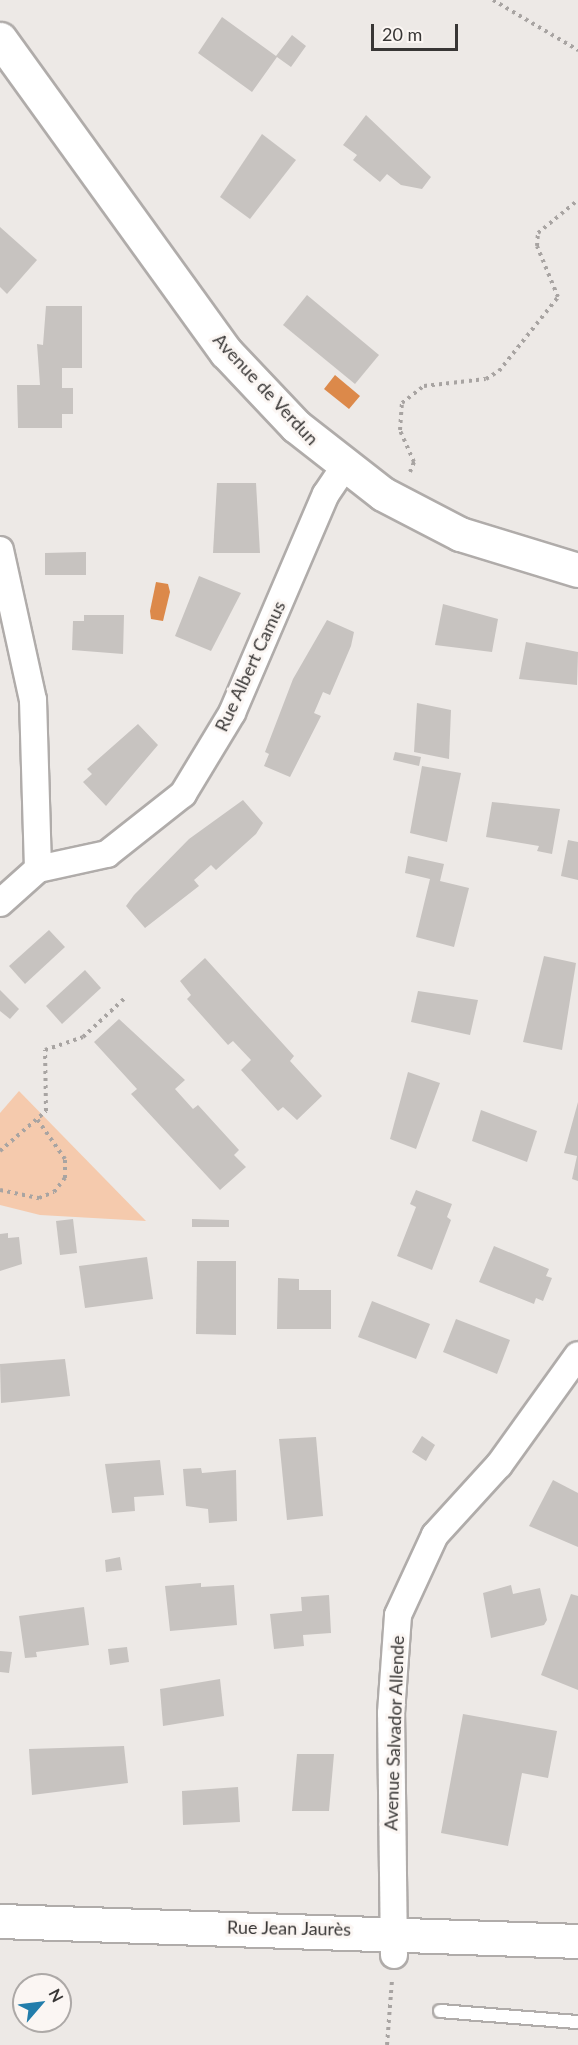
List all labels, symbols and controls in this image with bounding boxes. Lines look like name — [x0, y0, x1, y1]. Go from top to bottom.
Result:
scale bar — [374, 12, 461, 50]
text: 20 m — [382, 23, 422, 45]
street label: Avenue de Verdun — [209, 329, 323, 449]
street label: Rue Albert Camus — [210, 597, 290, 735]
street label: Avenue Salvador Allende — [380, 1635, 408, 1831]
street label: Rue Jean Jaurès — [226, 1916, 352, 1940]
north arrow — [12, 1973, 72, 2033]
text: N — [45, 1985, 68, 2005]

